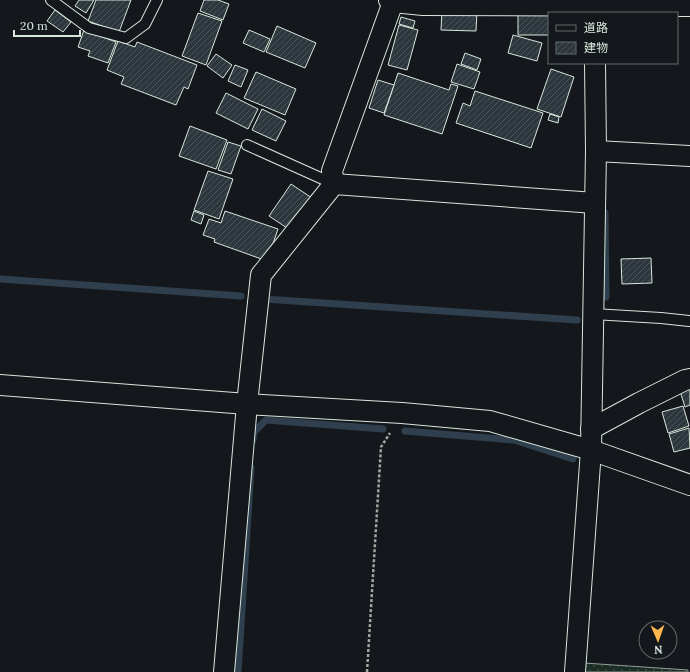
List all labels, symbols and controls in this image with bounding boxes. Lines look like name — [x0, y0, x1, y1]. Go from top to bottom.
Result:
scale bar — [14, 12, 80, 38]
legend — [548, 12, 678, 64]
text: 20 m — [20, 18, 48, 33]
text: 道路 — [584, 20, 608, 35]
text: 建物 — [584, 40, 608, 55]
north arrow — [638, 620, 678, 660]
text: N — [653, 643, 663, 657]

